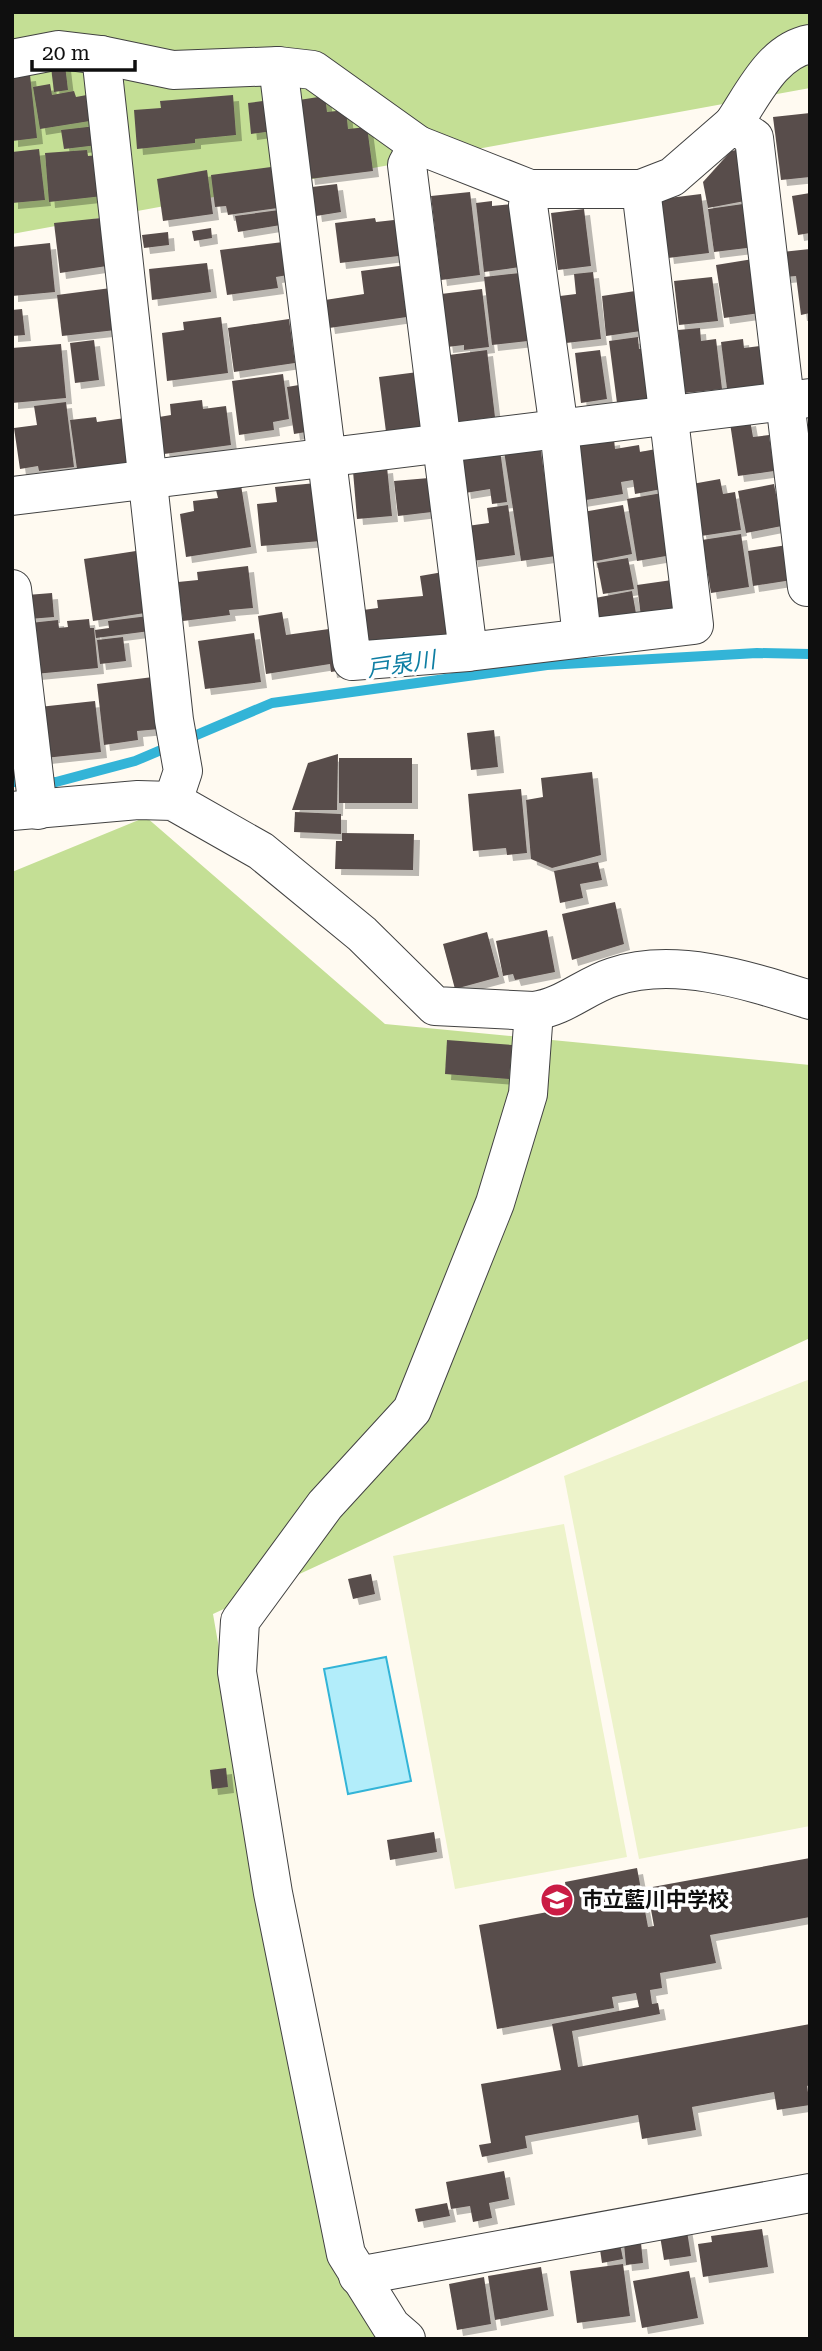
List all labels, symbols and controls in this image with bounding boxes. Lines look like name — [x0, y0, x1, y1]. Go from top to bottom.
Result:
scale bar — [32, 28, 135, 72]
text: 20 m — [42, 41, 90, 65]
water label: 戸泉川 — [365, 646, 440, 683]
school or university icon: 市立藍川中学校 — [538, 1881, 576, 1919]
place label: 市立藍川中学校 — [582, 1888, 729, 1912]

